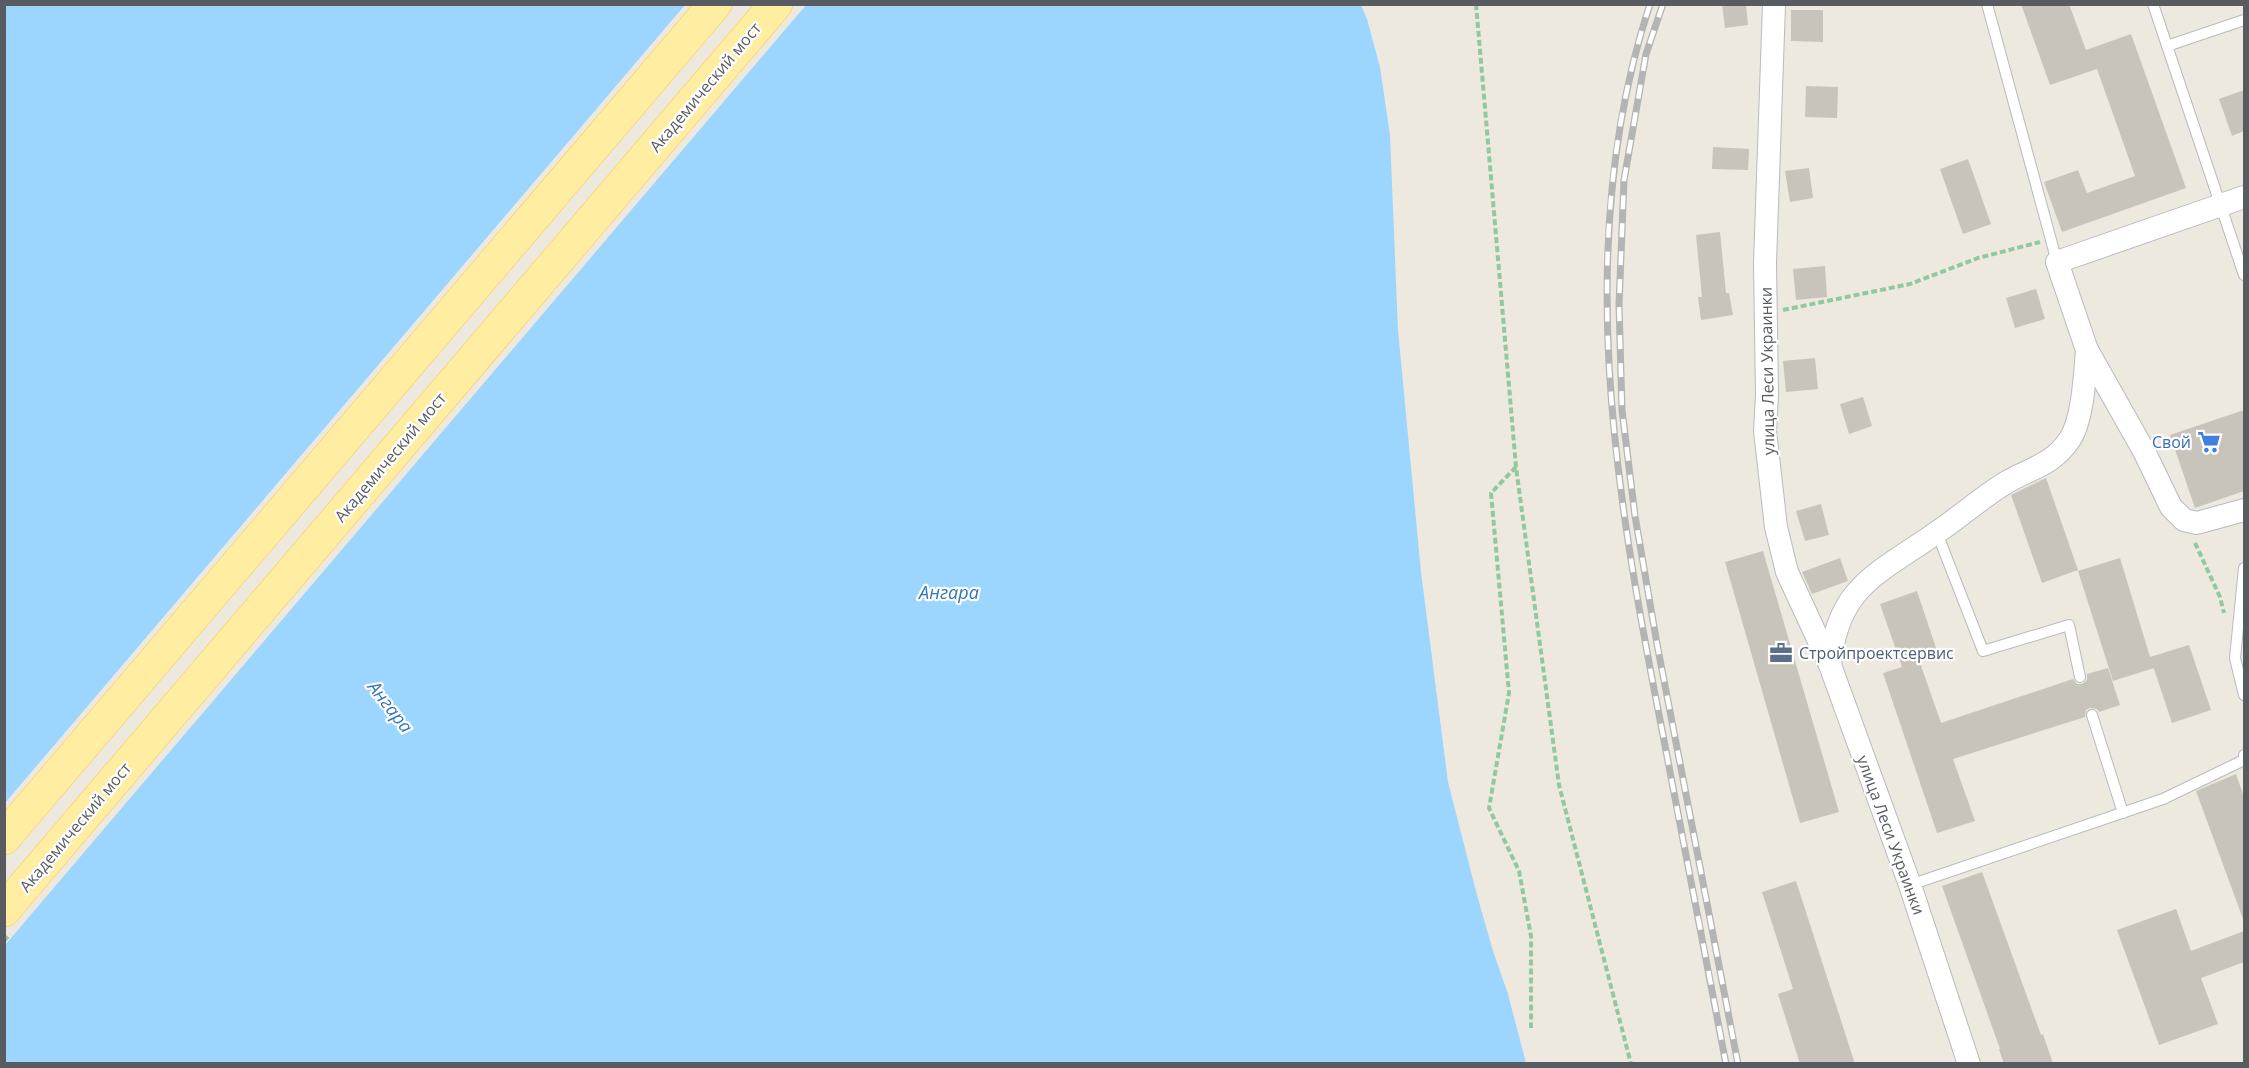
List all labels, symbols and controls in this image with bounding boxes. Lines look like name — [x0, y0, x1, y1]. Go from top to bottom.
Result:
street label: Академический мост — [644, 17, 766, 157]
street label: улица Леси Украинки — [1755, 287, 1779, 455]
street label: Академический мост — [329, 387, 451, 527]
supermarket icon: Свой — [2196, 429, 2222, 455]
place label: Свой — [2152, 431, 2191, 453]
water label: Ангара — [917, 580, 979, 604]
office icon: Стройпроектсервис — [1768, 640, 1794, 666]
place label: Стройпроектсервис — [1799, 642, 1954, 664]
water label: Ангара — [362, 674, 419, 737]
street label: улица Леси Украинки — [1852, 752, 1930, 918]
street label: Академический мост — [14, 757, 136, 897]

